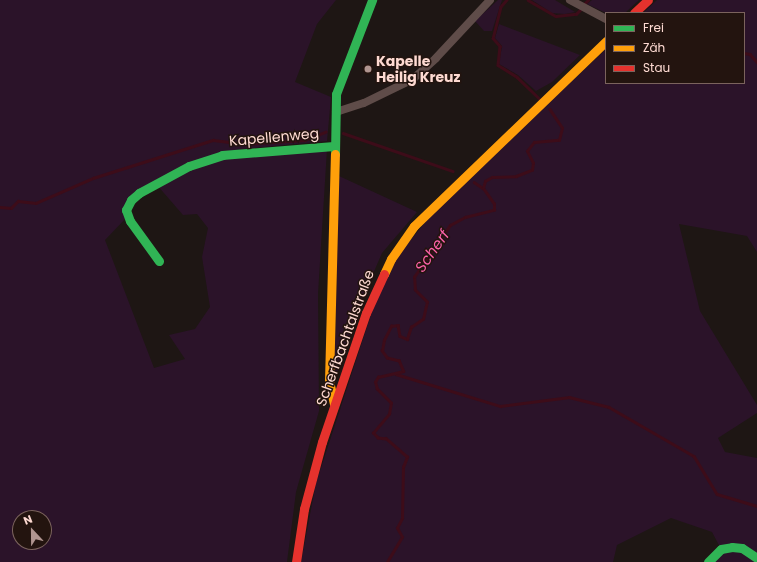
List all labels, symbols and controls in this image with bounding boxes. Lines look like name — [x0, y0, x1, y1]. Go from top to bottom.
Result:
legend — [605, 12, 745, 84]
text: Frei — [643, 19, 664, 36]
text: Zäh — [643, 39, 665, 56]
place label: Kapelle Heilig Kreuz — [376, 53, 460, 86]
text: Stau — [643, 59, 670, 76]
marker: Kapelle Heilig Kreuz — [363, 64, 373, 74]
street label: Kapellenweg — [228, 125, 320, 149]
water label: Scherf — [411, 226, 453, 276]
street label: Scherfbachtalstraße — [313, 268, 377, 408]
north arrow — [12, 510, 52, 550]
text: N — [21, 511, 35, 529]

